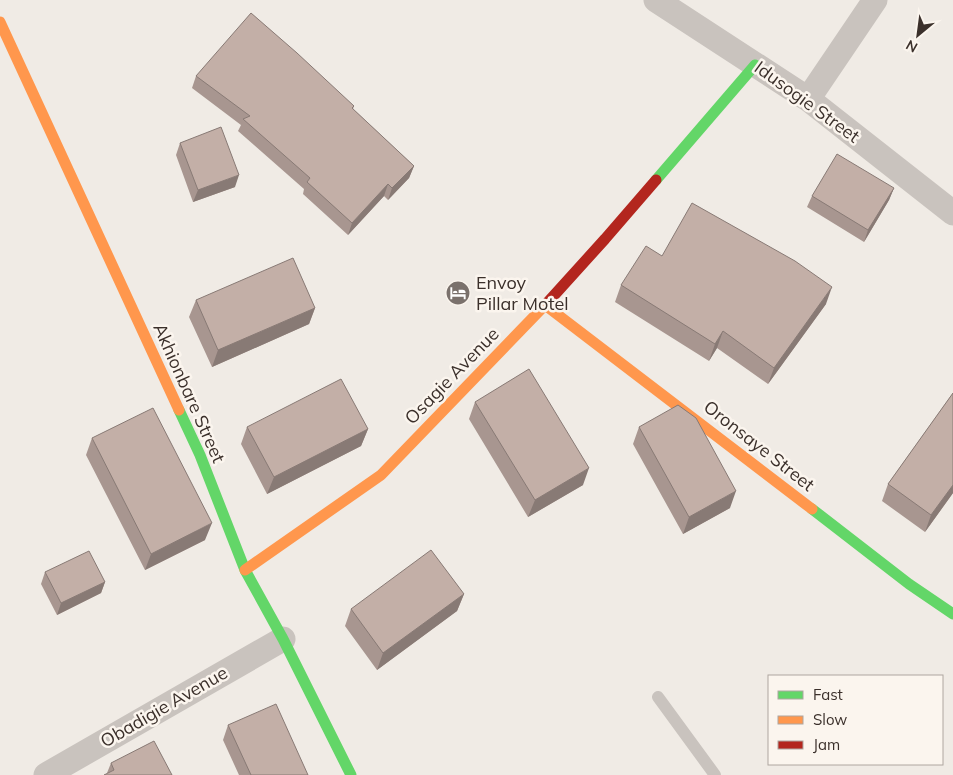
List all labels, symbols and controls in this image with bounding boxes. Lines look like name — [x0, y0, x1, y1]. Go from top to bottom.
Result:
north arrow — [893, 10, 943, 60]
text: N — [903, 36, 921, 57]
street label: Idusogie Street — [750, 56, 864, 147]
place label: Envoy Pillar Motel — [476, 271, 569, 315]
hotel icon: Envoy Pillar Motel — [445, 280, 471, 306]
street label: Akhionbare Street — [148, 319, 231, 466]
street label: Osagie Avenue — [400, 322, 504, 429]
street label: Oronsaye Street — [699, 395, 819, 496]
street label: Obadigie Avenue — [96, 661, 231, 752]
legend — [768, 675, 943, 765]
text: Fast — [813, 685, 843, 704]
text: Slow — [813, 710, 847, 729]
text: Jam — [813, 735, 840, 754]

